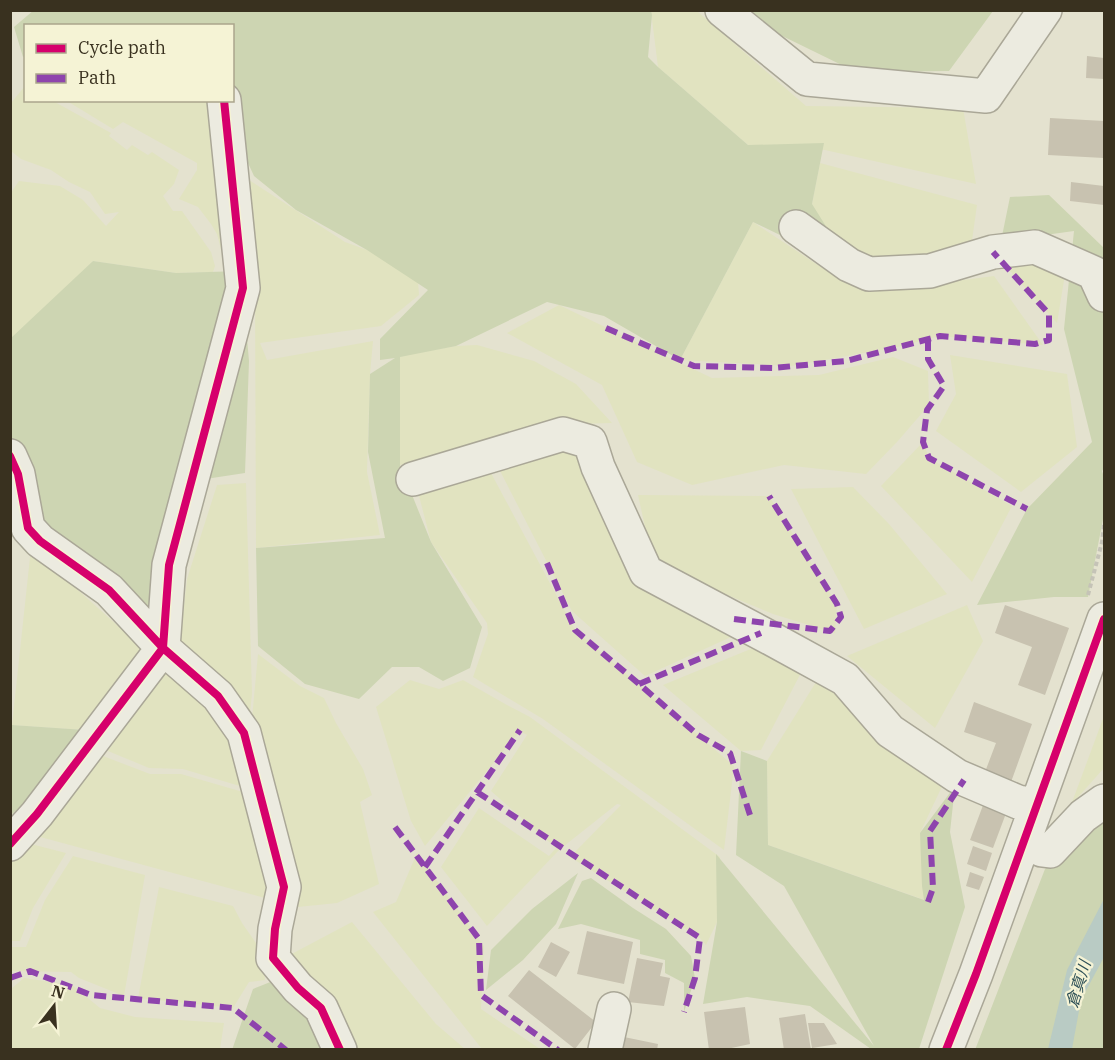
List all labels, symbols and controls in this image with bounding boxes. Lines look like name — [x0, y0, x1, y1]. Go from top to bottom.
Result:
legend — [24, 24, 234, 102]
text: Cycle path — [78, 36, 166, 59]
text: Path — [78, 66, 116, 89]
water label: 倉真川 — [1061, 956, 1095, 1010]
north arrow — [24, 976, 84, 1036]
text: N — [49, 980, 67, 1003]

